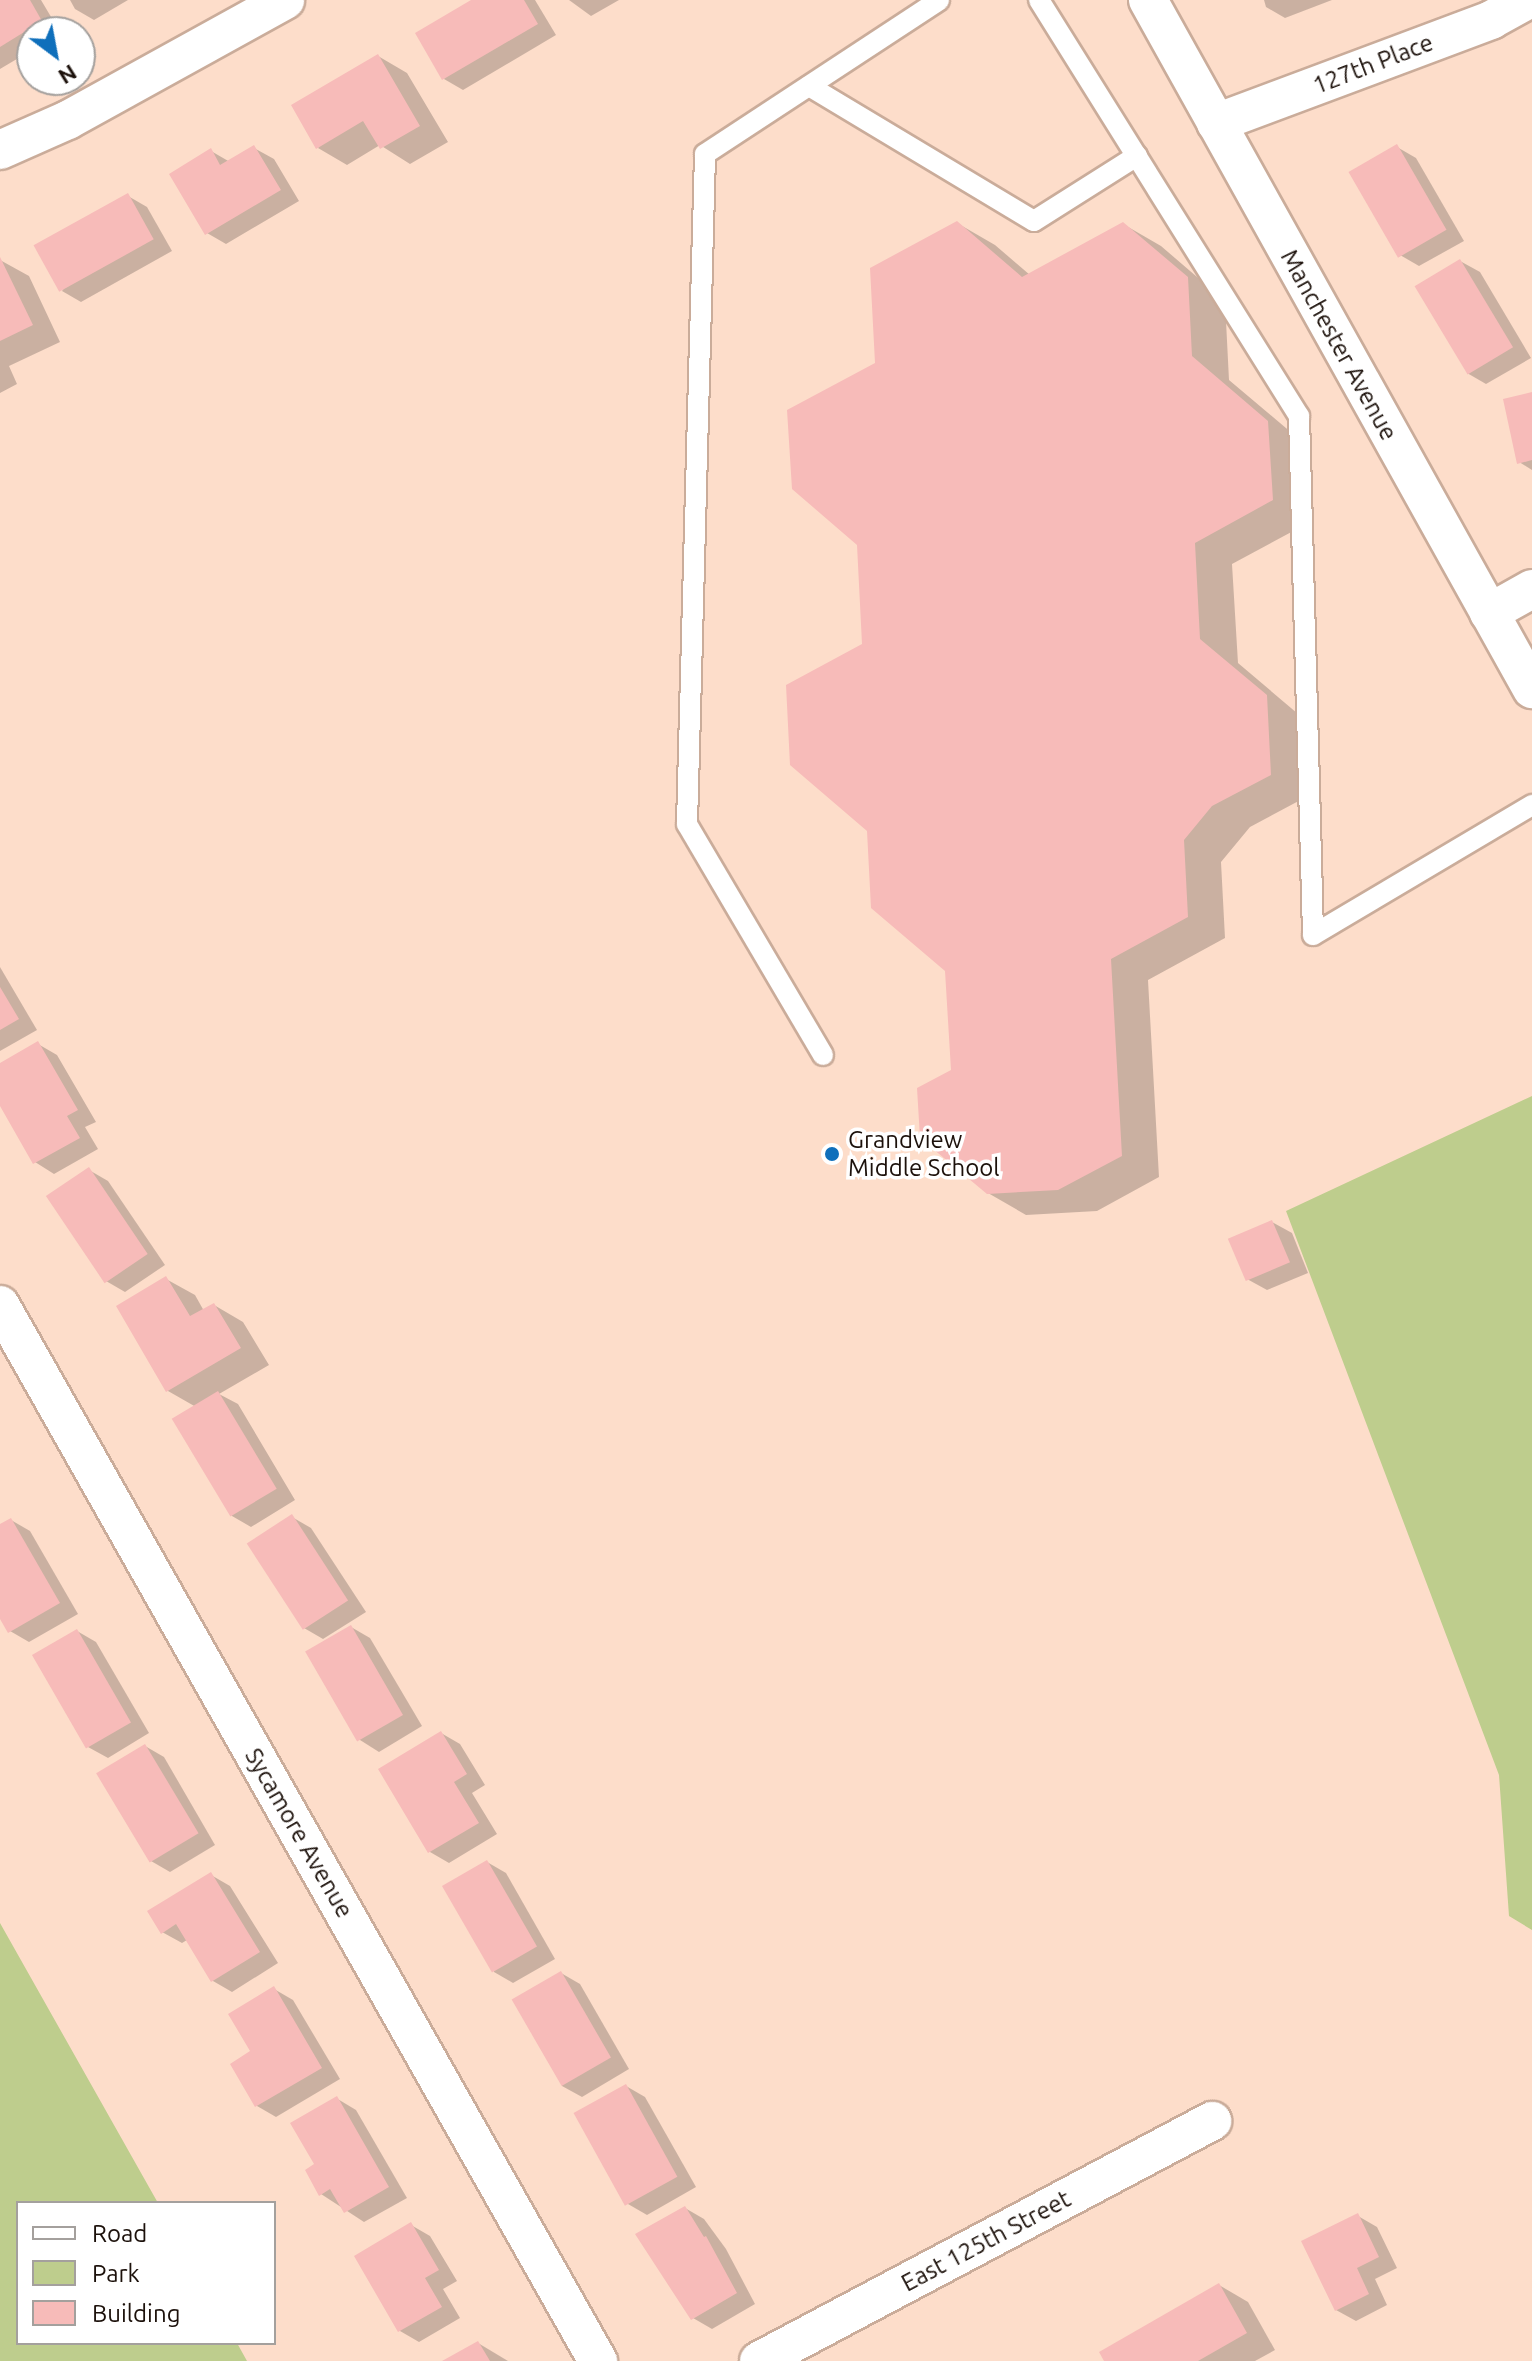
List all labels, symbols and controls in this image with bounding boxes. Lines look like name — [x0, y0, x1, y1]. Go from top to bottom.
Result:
north arrow — [16, 16, 96, 96]
street label: 127th Place — [1309, 28, 1437, 100]
text: N — [54, 60, 82, 90]
street label: Manchester Avenue — [1275, 245, 1403, 445]
place label: Grandview Middle School — [848, 1126, 1000, 1182]
marker: Grandview Middle School — [823, 1145, 841, 1163]
street label: Sycamore Avenue — [239, 1743, 359, 1923]
street label: East 125th Street — [897, 2184, 1075, 2298]
legend — [16, 2201, 276, 2345]
text: Road — [92, 2220, 147, 2247]
text: Park — [92, 2260, 140, 2287]
text: Building — [92, 2300, 180, 2327]

